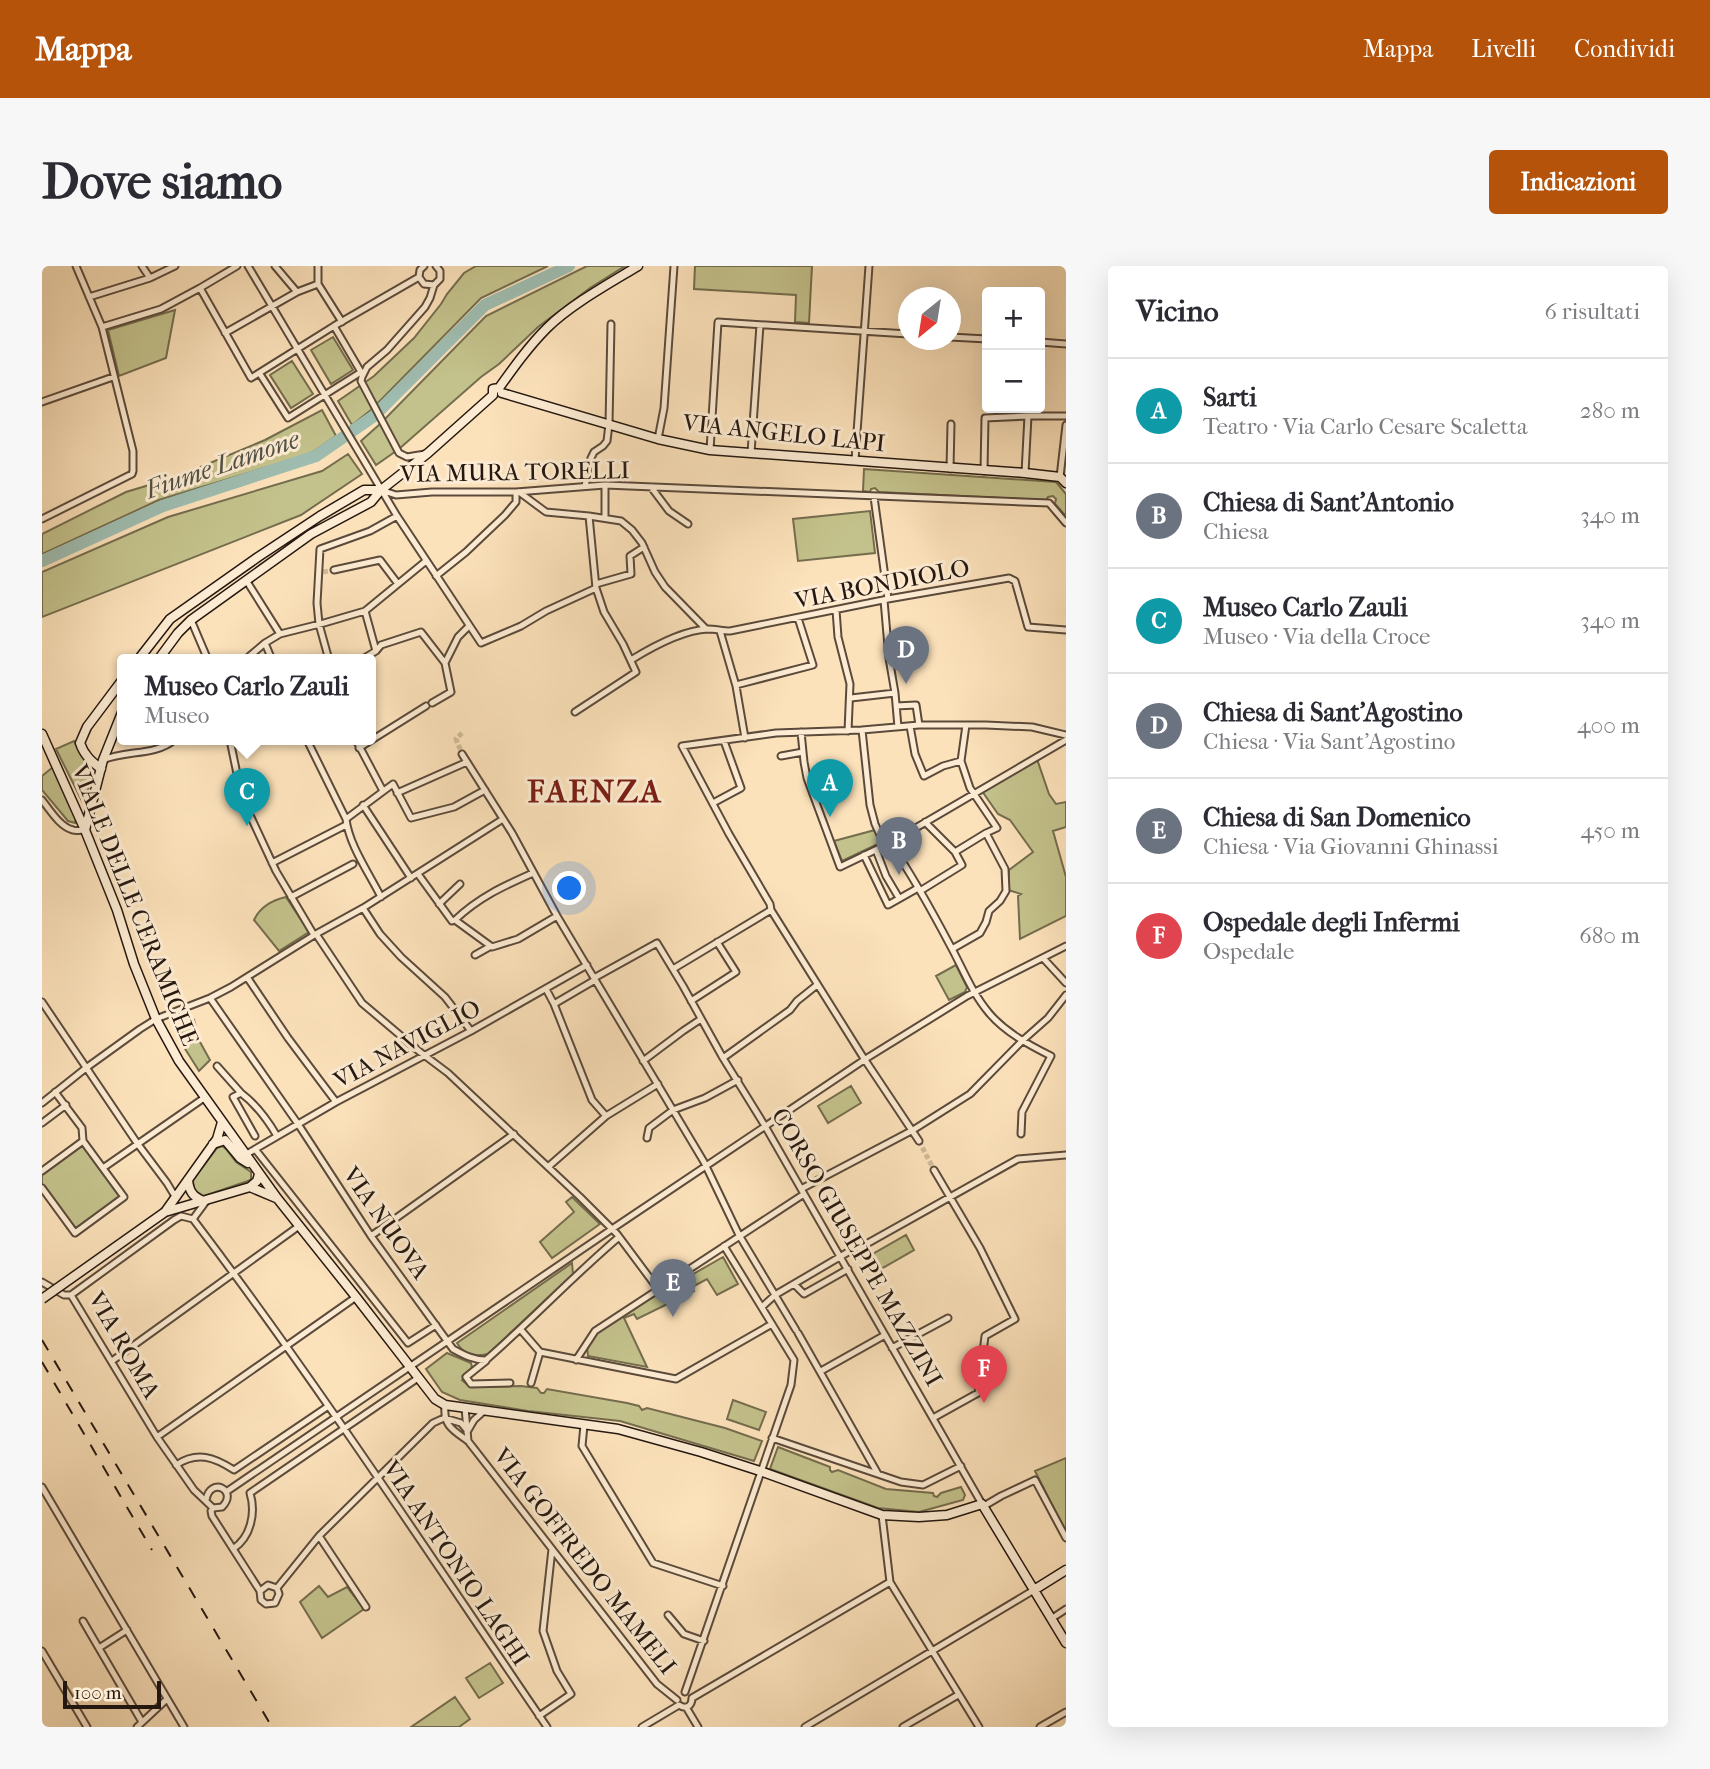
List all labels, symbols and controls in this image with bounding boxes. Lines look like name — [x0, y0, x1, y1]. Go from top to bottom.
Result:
text: Mappa — [35, 30, 132, 69]
text: Mappa — [1363, 35, 1433, 63]
text: Livelli — [1471, 35, 1536, 63]
text: Condividi — [1574, 35, 1675, 63]
button: Indicazioni — [1489, 150, 1668, 214]
text: Dove siamo — [42, 153, 282, 211]
north arrow — [898, 287, 961, 350]
map controls — [982, 287, 1045, 413]
button: + — [982, 287, 1045, 350]
text: Vicino — [1136, 294, 1219, 329]
text: 6 risultati — [1544, 298, 1640, 325]
button: − — [982, 350, 1045, 413]
text: Sarti — [1203, 382, 1257, 413]
text: A — [1152, 397, 1166, 424]
text: 280 m — [1580, 397, 1640, 424]
street label: VIA ANGELO LAPI — [680, 408, 887, 458]
text: Teatro · Via Carlo Cesare Scaletta — [1203, 413, 1528, 440]
water label: Fiume Lamone — [140, 423, 305, 506]
street label: VIA MURA TORELLI — [399, 456, 630, 488]
text: Chiesa di Sant'Antonio — [1203, 487, 1454, 518]
text: B — [1152, 502, 1166, 529]
text: 340 m — [1580, 502, 1640, 529]
text: Chiesa — [1203, 518, 1269, 545]
street label: VIA BONDIOLO — [791, 553, 972, 615]
text: Museo Carlo Zauli — [1203, 592, 1408, 623]
text: C — [1151, 607, 1167, 634]
text: 340 m — [1580, 607, 1640, 634]
text: Museo · Via della Croce — [1203, 623, 1430, 650]
pin: D — [883, 626, 929, 684]
popup — [117, 654, 376, 745]
text: Museo Carlo Zauli — [144, 671, 349, 702]
text: Chiesa di Sant'Agostino — [1203, 697, 1463, 728]
text: Museo — [144, 702, 209, 729]
text: D — [1150, 712, 1168, 739]
text: 400 m — [1577, 712, 1640, 739]
text: Chiesa · Via Sant'Agostino — [1203, 728, 1455, 755]
street label: VIALE DELLE CERAMICHE — [65, 759, 204, 1050]
pin: A — [807, 759, 853, 817]
pin: C — [224, 768, 270, 826]
district label: FAENZA — [527, 773, 663, 810]
text: Chiesa di San Domenico — [1203, 802, 1471, 833]
pin: B — [876, 817, 922, 875]
text: E — [1152, 817, 1166, 844]
text: 450 m — [1580, 817, 1640, 844]
text: Chiesa · Via Giovanni Ghinassi — [1203, 833, 1499, 860]
your location — [552, 871, 586, 905]
text: Ospedale degli Infermi — [1203, 907, 1460, 938]
text: F — [1153, 922, 1165, 949]
text: 680 m — [1579, 922, 1640, 949]
text: Ospedale — [1203, 938, 1294, 965]
street label: VIA NAVIGLIO — [328, 994, 485, 1095]
street label: CORSO GIUSEPPE MAZZINI — [766, 1103, 948, 1391]
street label: VIA NUOVA — [336, 1161, 435, 1285]
pin: E — [650, 1259, 696, 1317]
street label: VIA ROMA — [82, 1286, 166, 1404]
pin: F — [961, 1345, 1007, 1403]
street label: VIA GOFFREDO MAMELI — [487, 1441, 682, 1680]
street label: VIA ANTONIO LAGHI — [376, 1454, 535, 1671]
scale bar — [63, 1678, 161, 1710]
text: 100 m — [74, 1682, 122, 1704]

